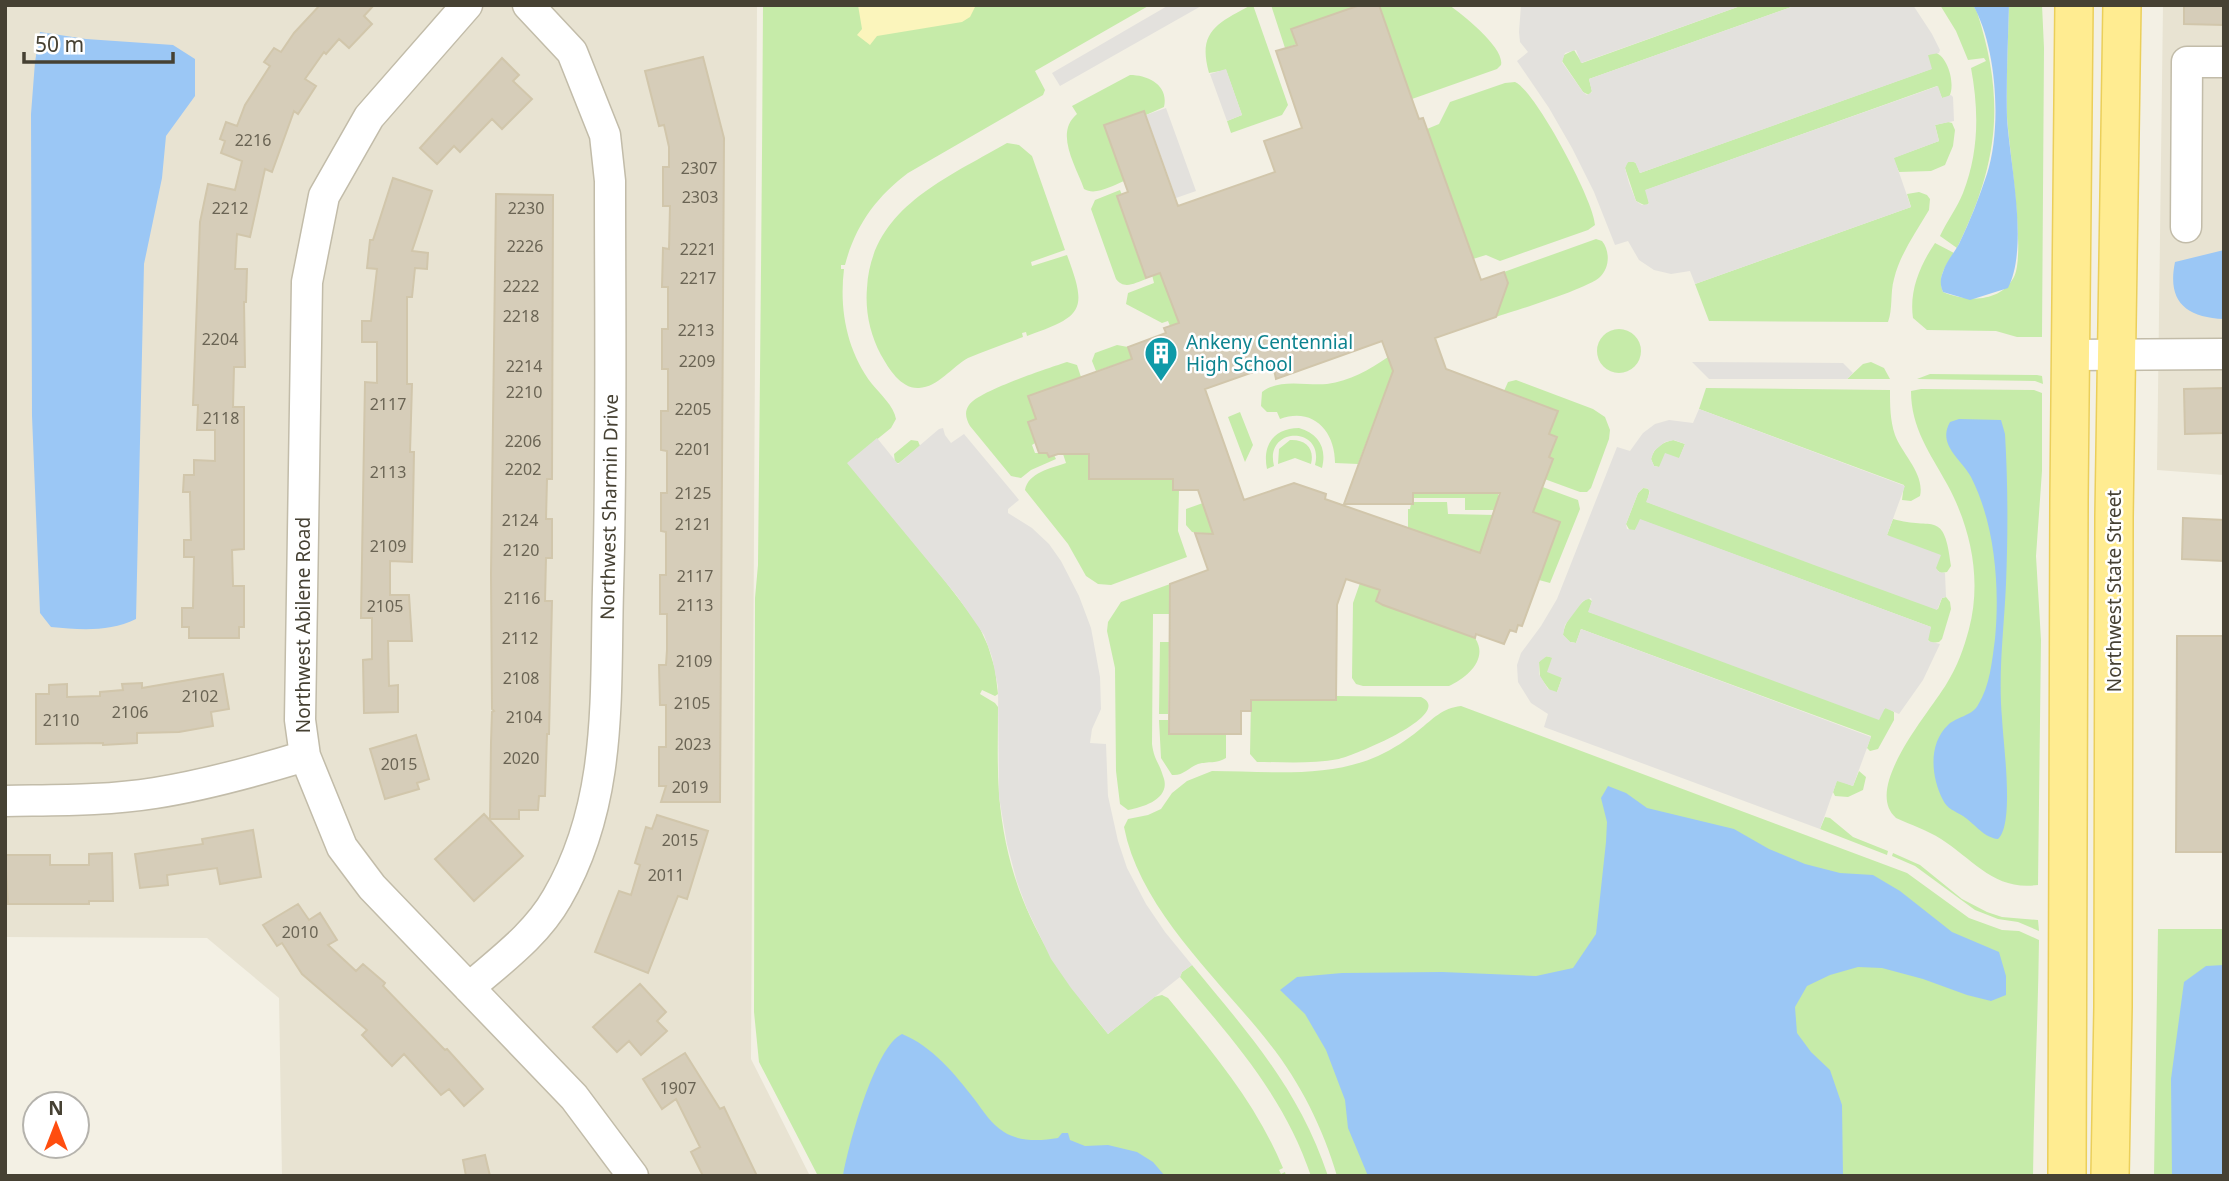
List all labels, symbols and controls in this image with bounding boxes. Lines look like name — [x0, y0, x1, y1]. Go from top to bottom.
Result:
scale bar — [24, 21, 173, 65]
text: 50 m — [35, 30, 84, 58]
house number: 2216 — [235, 129, 271, 151]
house number: 2307 — [681, 157, 717, 179]
house number: 2303 — [682, 186, 718, 208]
house number: 2212 — [212, 197, 248, 219]
house number: 2230 — [508, 197, 544, 219]
house number: 2226 — [507, 235, 543, 257]
house number: 2221 — [680, 238, 716, 260]
house number: 2217 — [680, 267, 716, 289]
house number: 2222 — [503, 275, 539, 297]
house number: 2218 — [503, 305, 539, 327]
house number: 2213 — [678, 319, 714, 341]
house number: 2204 — [202, 328, 238, 350]
place label: Ankeny Centennial High School — [1186, 329, 1353, 377]
building icon: Ankeny Centennial High School — [1142, 334, 1180, 383]
house number: 2209 — [679, 350, 715, 372]
house number: 2214 — [506, 355, 542, 377]
house number: 2210 — [506, 381, 542, 403]
house number: 2117 — [370, 393, 406, 415]
street label: Northwest Sharmin Drive — [594, 394, 624, 620]
house number: 2205 — [675, 398, 711, 420]
house number: 2118 — [203, 407, 239, 429]
house number: 2206 — [505, 430, 541, 452]
house number: 2201 — [675, 438, 711, 460]
house number: 2202 — [505, 458, 541, 480]
house number: 2113 — [370, 461, 406, 483]
house number: 2125 — [675, 482, 711, 504]
street label: Northwest State Street — [2101, 490, 2127, 692]
house number: 2124 — [502, 509, 538, 531]
house number: 2121 — [675, 513, 711, 535]
street label: Northwest Abilene Road — [290, 517, 316, 733]
house number: 2109 — [370, 535, 406, 557]
house number: 2120 — [503, 539, 539, 561]
house number: 2117 — [677, 565, 713, 587]
house number: 2116 — [504, 587, 540, 609]
house number: 2113 — [677, 594, 713, 616]
house number: 2105 — [367, 595, 403, 617]
house number: 2112 — [502, 627, 538, 649]
house number: 2109 — [676, 650, 712, 672]
house number: 2108 — [503, 667, 539, 689]
house number: 2102 — [182, 685, 218, 707]
house number: 2105 — [674, 692, 710, 714]
house number: 2106 — [112, 701, 148, 723]
house number: 2104 — [506, 706, 542, 728]
house number: 2110 — [43, 709, 79, 731]
house number: 2023 — [675, 733, 711, 755]
house number: 2020 — [503, 747, 539, 769]
house number: 2015 — [381, 753, 417, 775]
house number: 2019 — [672, 776, 708, 798]
house number: 2015 — [662, 829, 698, 851]
house number: 2011 — [648, 864, 684, 886]
house number: 2010 — [282, 921, 318, 943]
house number: 1907 — [660, 1077, 696, 1099]
north arrow — [21, 1090, 91, 1160]
text: N — [48, 1095, 64, 1121]

